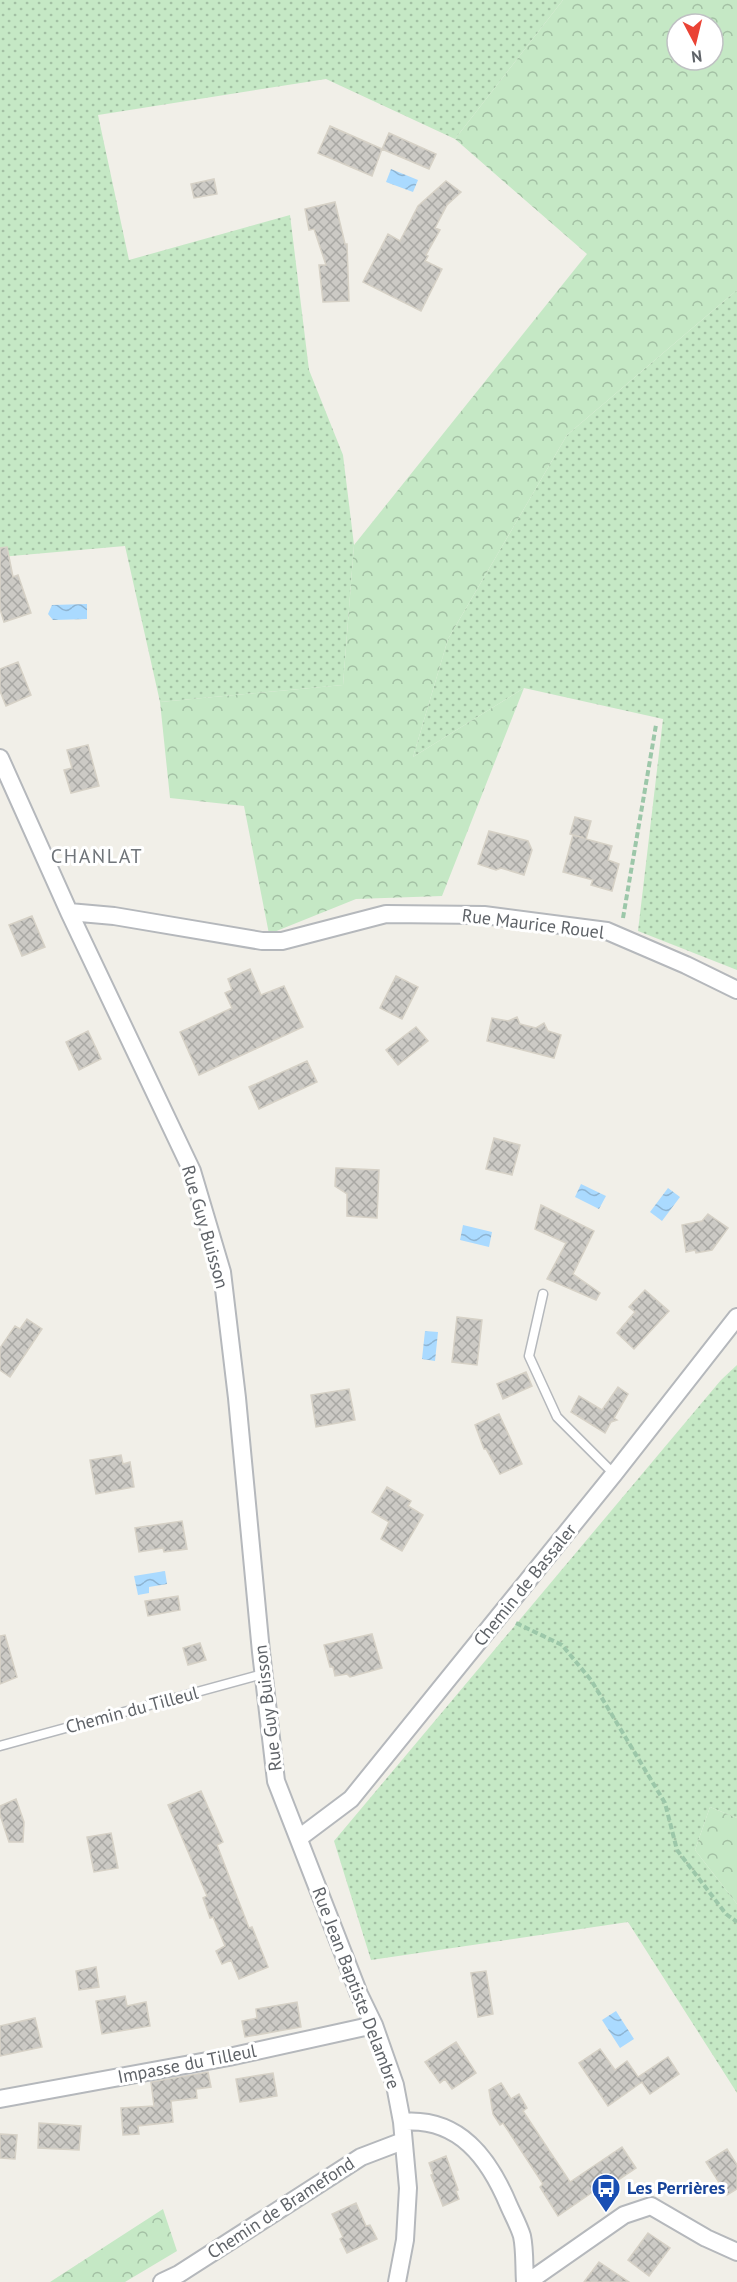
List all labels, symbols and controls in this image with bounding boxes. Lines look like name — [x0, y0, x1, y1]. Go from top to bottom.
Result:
north arrow — [665, 12, 725, 72]
text: N — [690, 46, 703, 67]
district label: CHANLAT — [51, 843, 143, 869]
street label: Rue Maurice Rouel — [461, 903, 606, 944]
street label: Rue Guy Buisson — [177, 1163, 234, 1291]
street label: Chemin de Bassaler — [468, 1519, 581, 1651]
street label: Rue Guy Buisson — [248, 1644, 287, 1773]
street label: Chemin du Tilleul — [63, 1681, 201, 1738]
street label: Rue Jean Baptiste Delambre — [307, 1884, 406, 2092]
street label: Impasse du Tilleul — [116, 2039, 259, 2088]
street label: Chemin de Bramefond — [203, 2151, 359, 2264]
bus stop icon: Les Perrières — [590, 2172, 622, 2214]
place label: Les Perrières — [627, 2176, 726, 2199]

